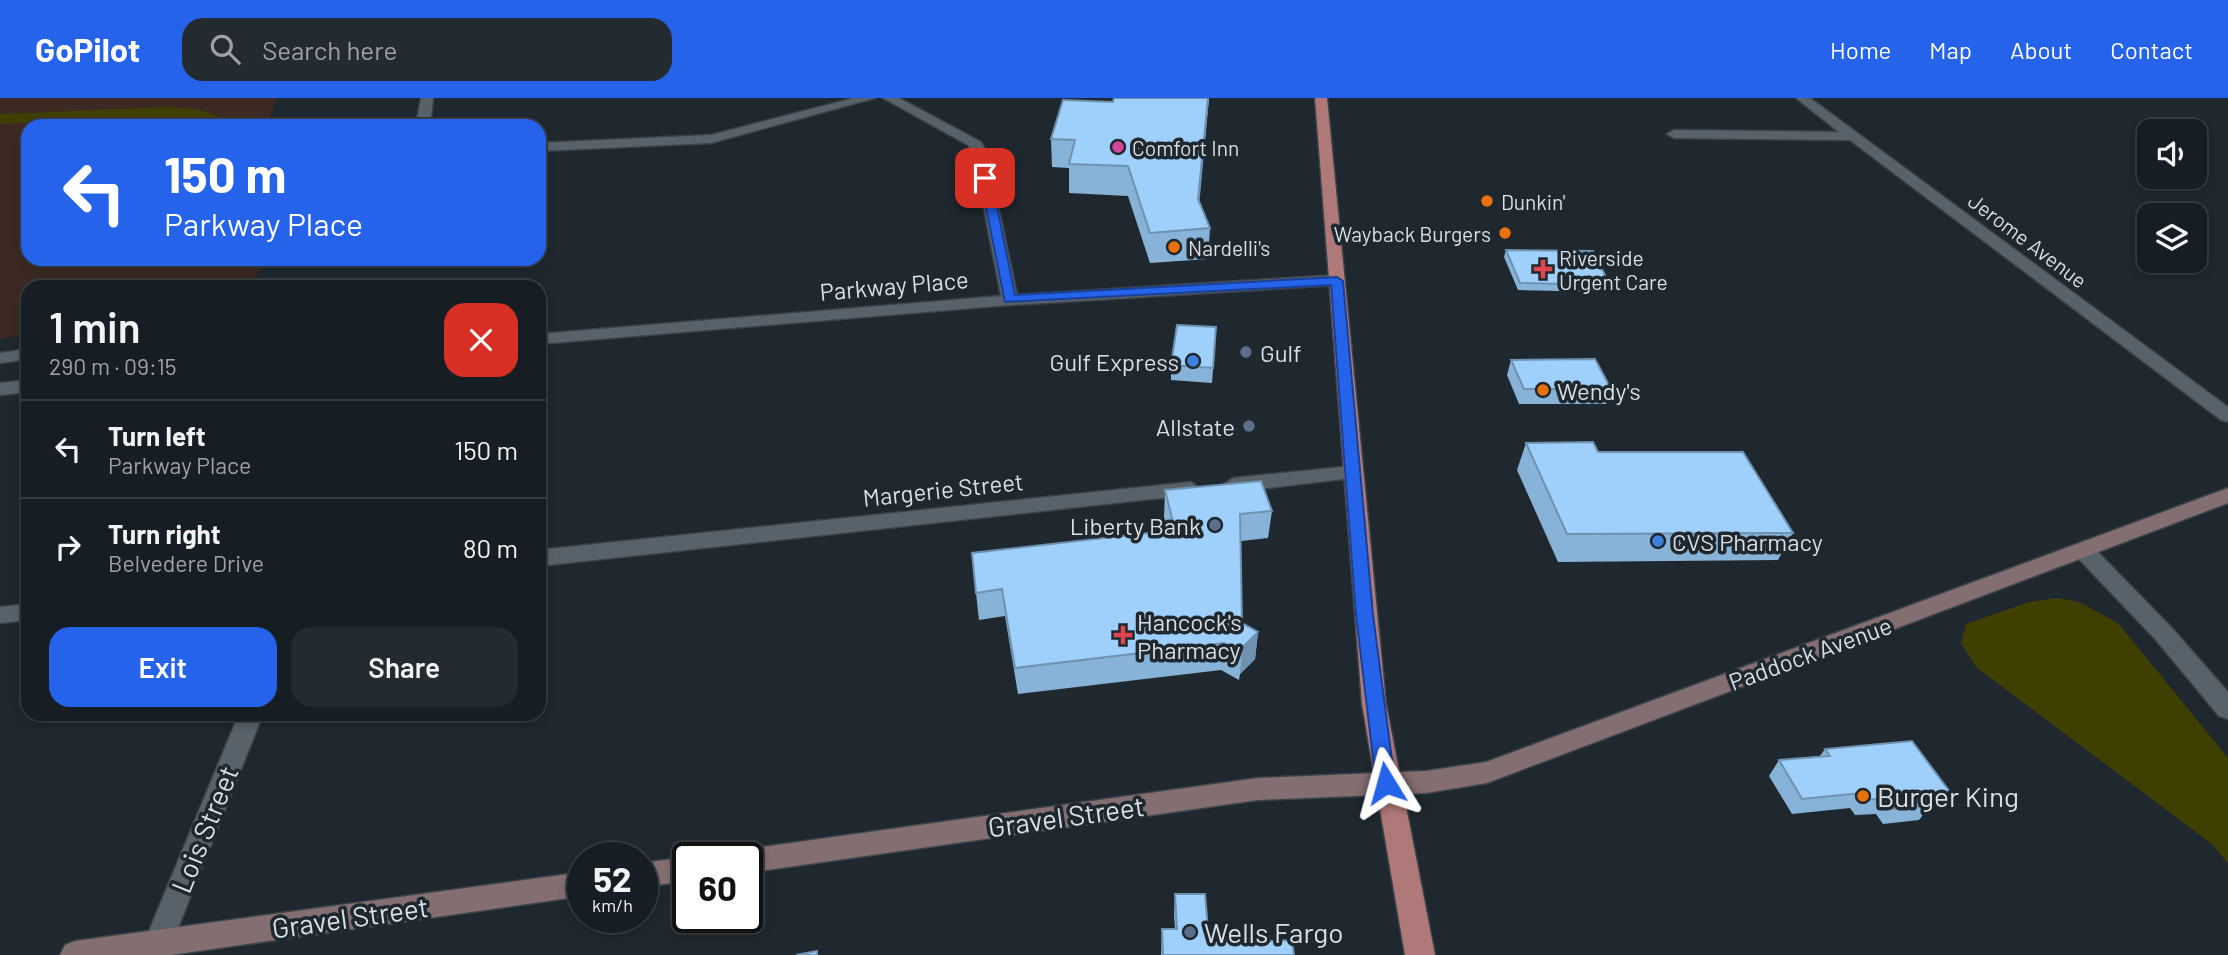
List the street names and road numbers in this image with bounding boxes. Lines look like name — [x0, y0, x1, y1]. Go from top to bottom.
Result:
street label: Jerome Avenue — [1964, 187, 2092, 293]
street label: Parkway Place — [818, 264, 970, 306]
street label: Margerie Street — [861, 466, 1025, 512]
street label: Paddock Avenue — [1725, 610, 1895, 696]
street label: Lois Street — [163, 761, 245, 897]
street label: Gravel Street — [986, 788, 1146, 844]
street label: Gravel Street — [270, 889, 430, 945]

